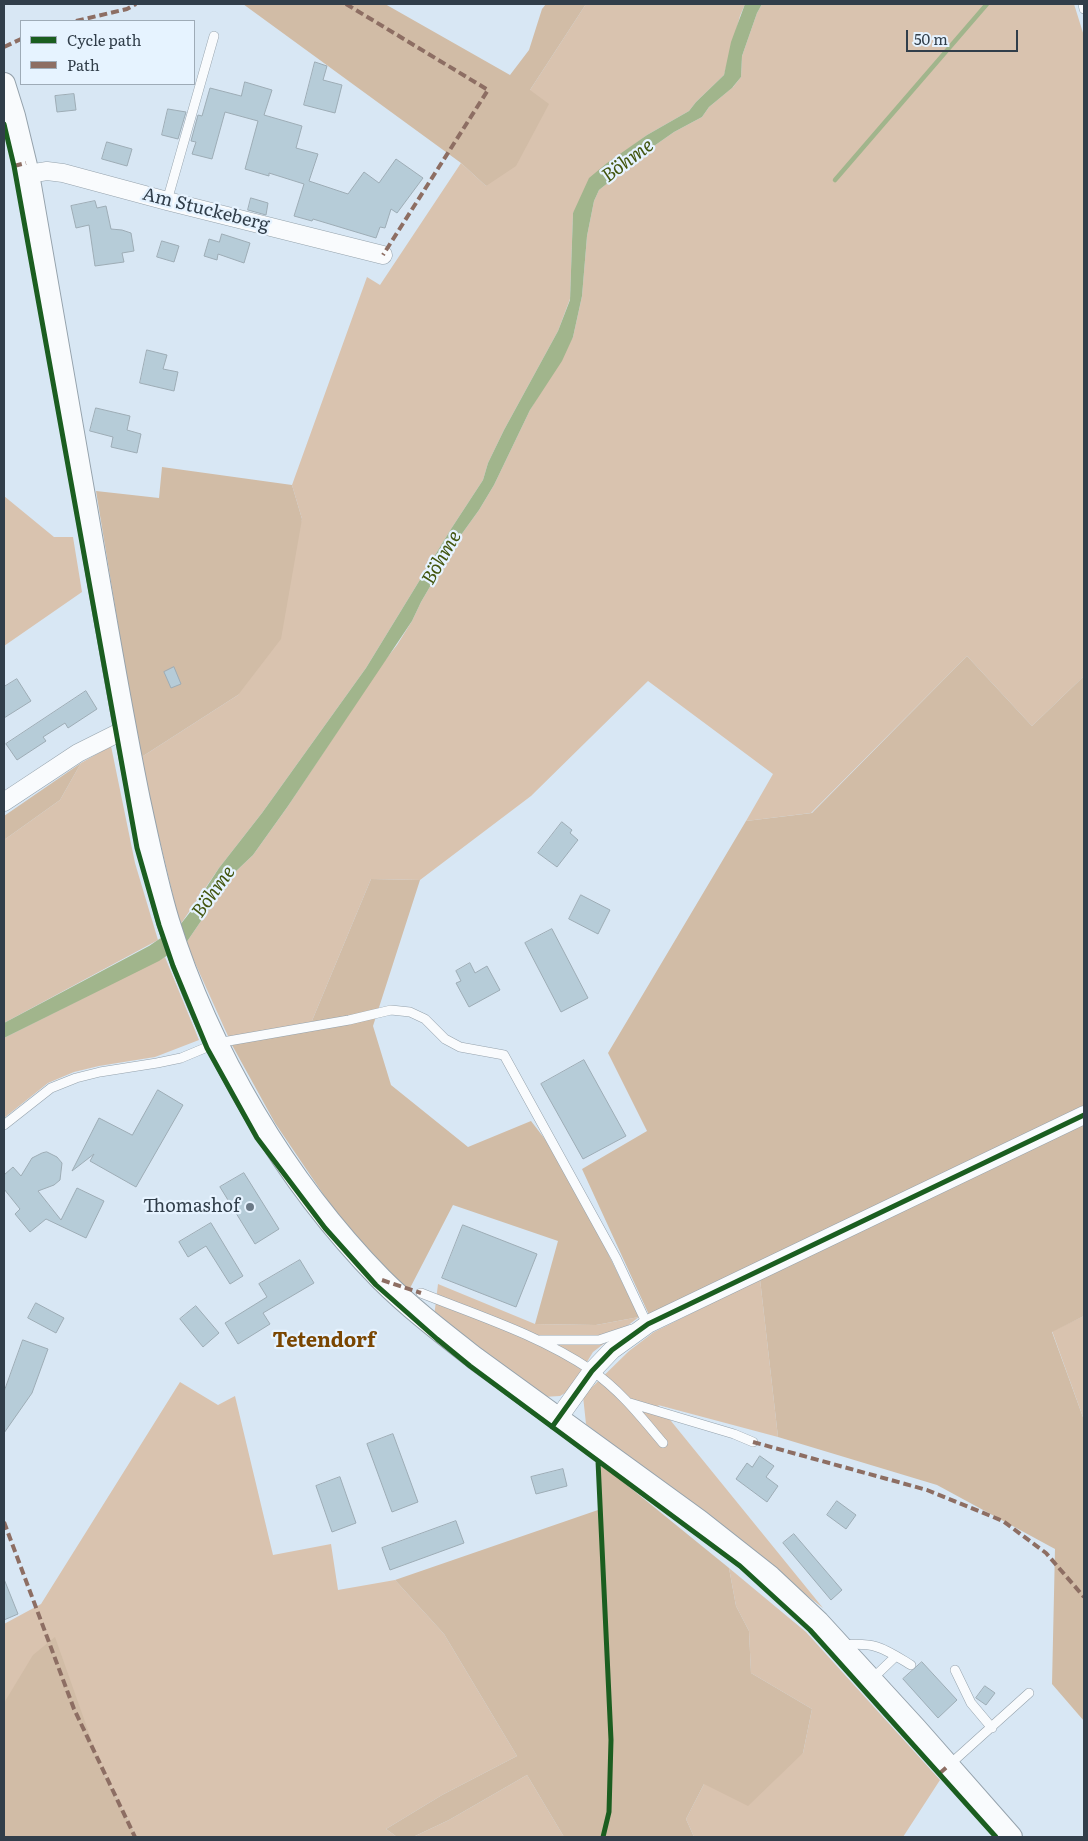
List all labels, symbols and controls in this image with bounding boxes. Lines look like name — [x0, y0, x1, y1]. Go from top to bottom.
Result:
legend — [20, 20, 195, 85]
scale bar — [908, 20, 1020, 52]
text: 50 m — [914, 27, 948, 50]
text: Cycle path — [67, 28, 141, 51]
text: Path — [67, 53, 100, 76]
water label: Böhme — [598, 134, 658, 188]
street label: Am Stuckeberg — [140, 184, 272, 236]
water label: Böhme — [417, 527, 467, 589]
water label: Böhme — [188, 862, 240, 922]
place label: Thomashof — [143, 1196, 240, 1218]
marker: Thomashof — [244, 1201, 256, 1213]
district label: Tetendorf — [272, 1329, 376, 1353]

